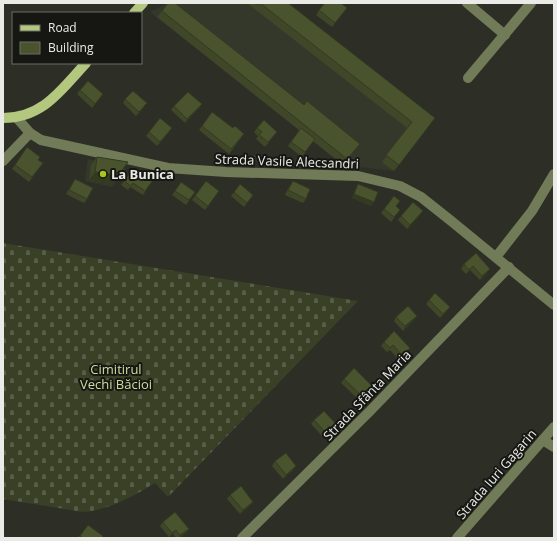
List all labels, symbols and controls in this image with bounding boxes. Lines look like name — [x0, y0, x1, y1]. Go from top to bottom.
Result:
legend — [12, 12, 142, 64]
text: Road — [48, 19, 77, 36]
text: Building — [48, 39, 94, 56]
street label: Strada Vasile Alecsandri — [215, 149, 359, 173]
place label: La Bunica — [111, 165, 174, 183]
marker: La Bunica — [98, 169, 108, 179]
street label: Strada Sfânta Maria — [319, 346, 415, 444]
park label: Cimitirul Vechi Băcioi — [80, 360, 152, 393]
street label: Strada Iuri Gagarin — [452, 425, 540, 523]

